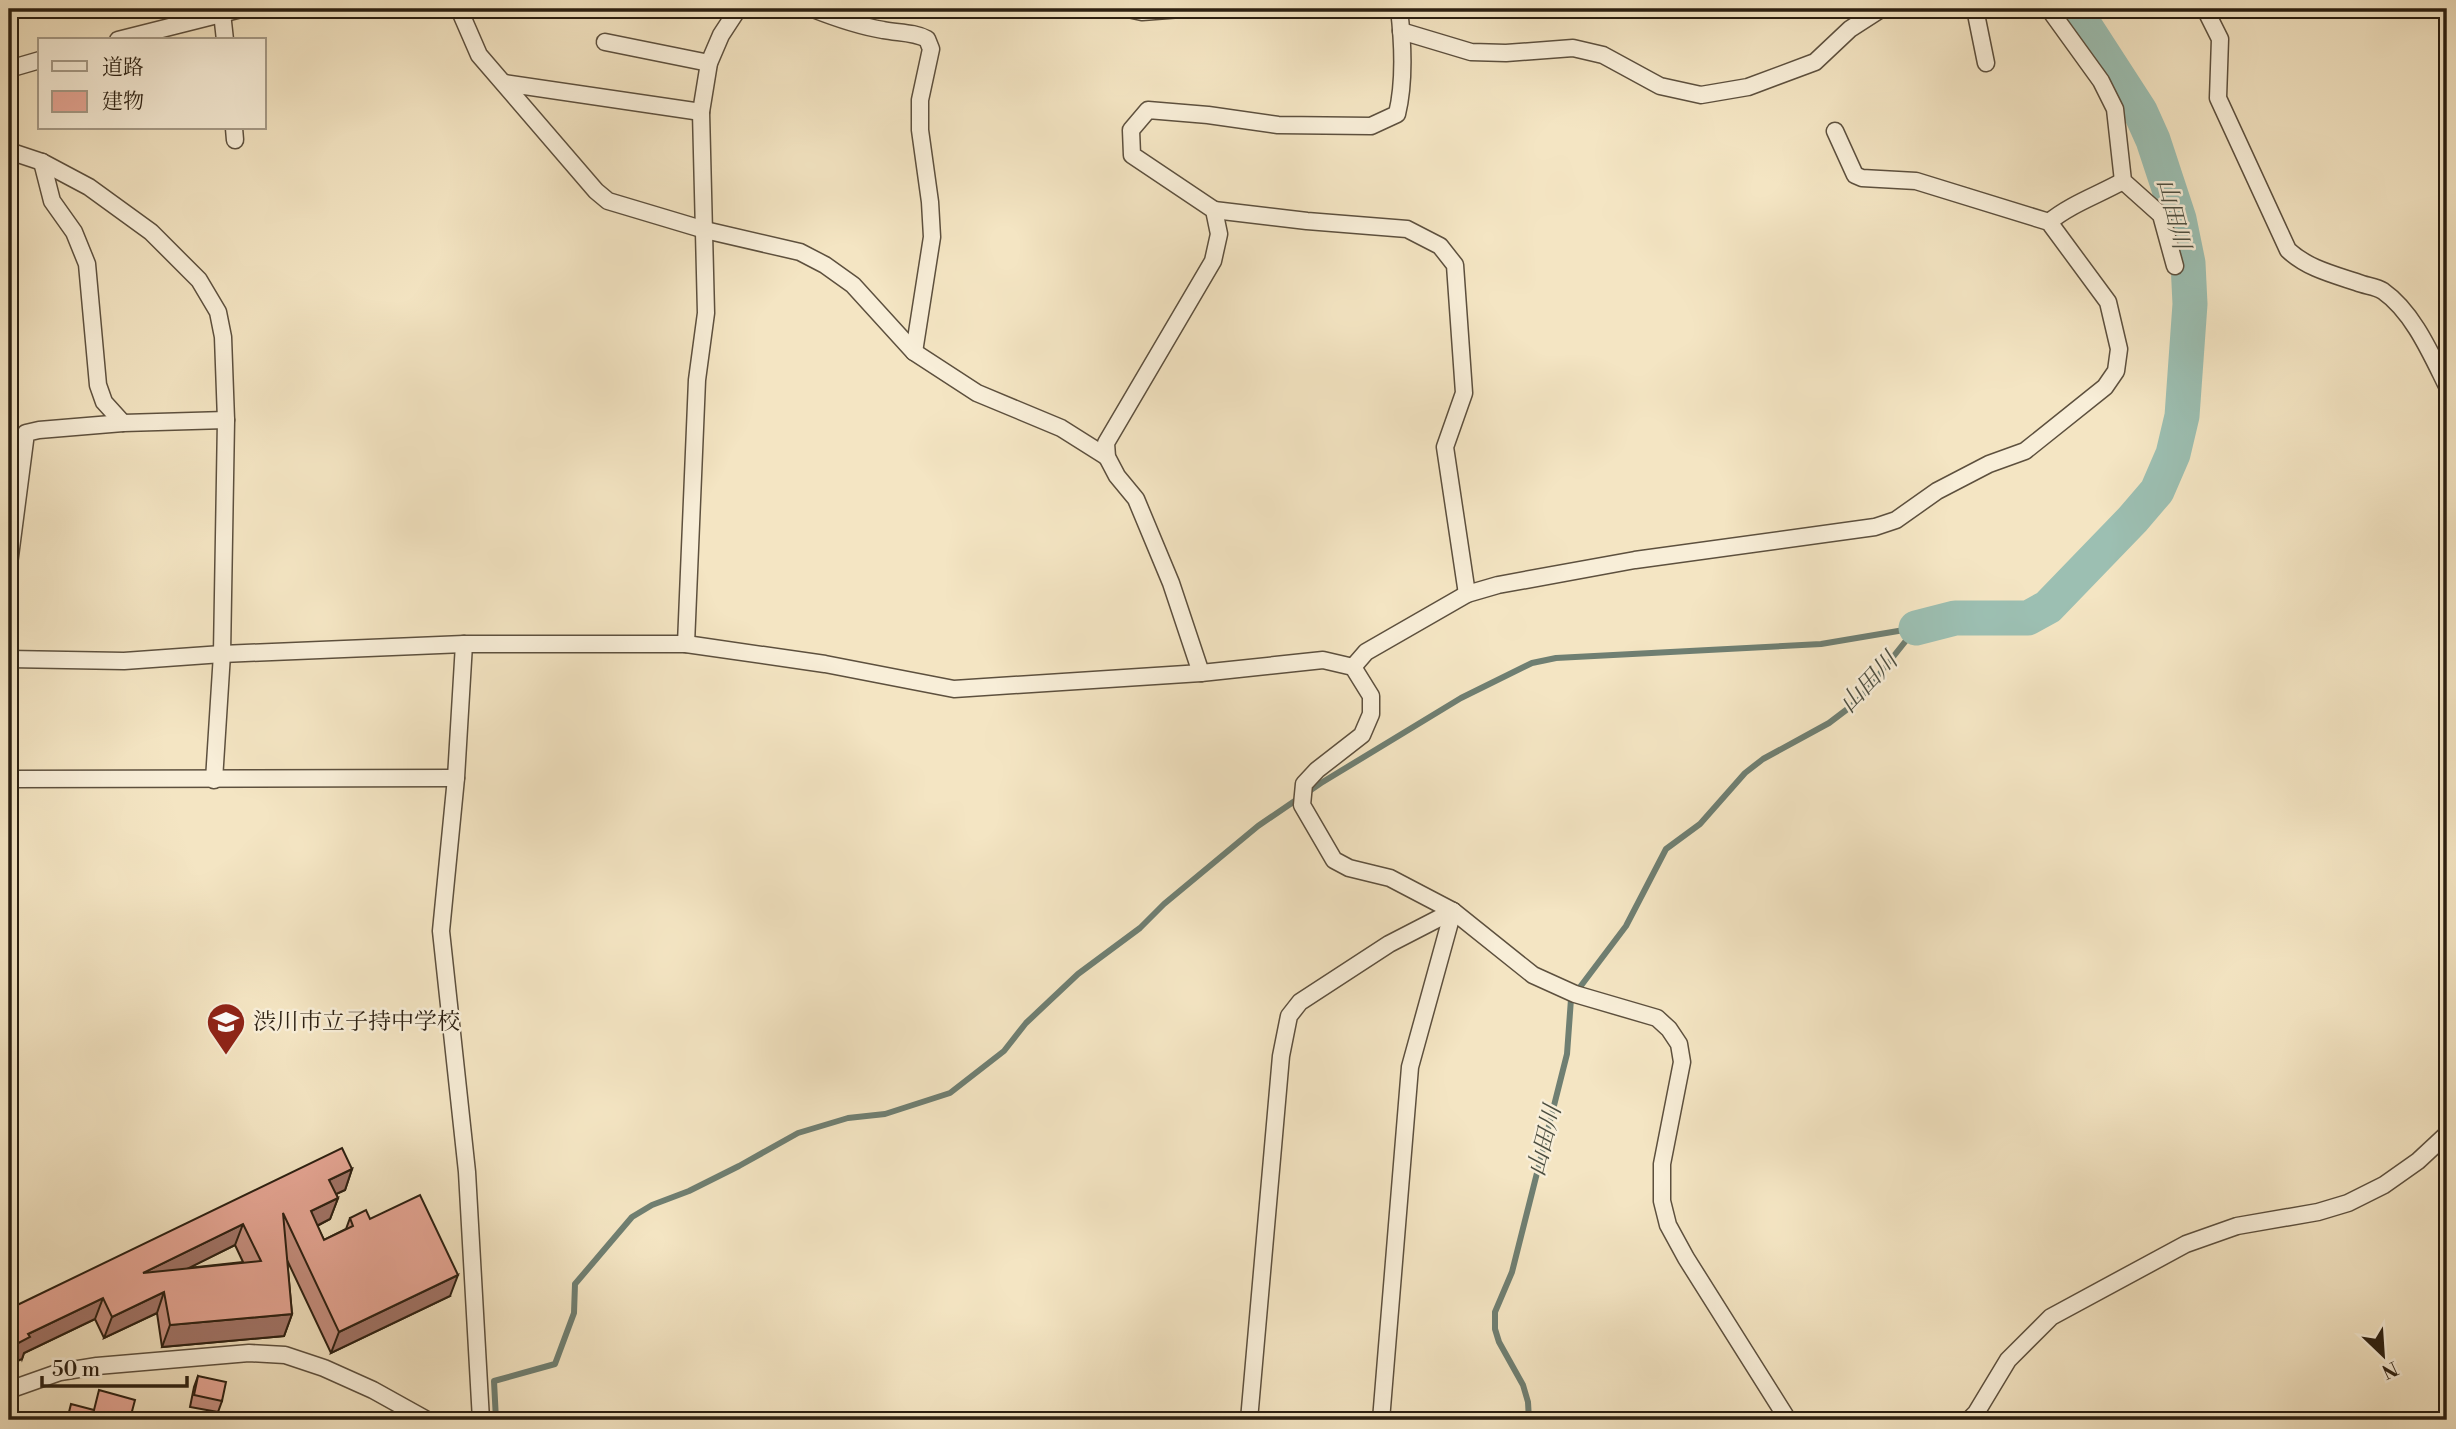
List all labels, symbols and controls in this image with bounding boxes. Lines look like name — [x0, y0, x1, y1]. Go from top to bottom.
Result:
legend — [38, 38, 266, 130]
text: 道路 — [102, 55, 144, 81]
text: 建物 — [102, 89, 144, 115]
water label: 山田川 — [2150, 175, 2197, 255]
water label: 山田川 — [1833, 644, 1907, 720]
school or university icon: 渋川市立子持中学校 — [205, 1001, 247, 1056]
place label: 渋川市立子持中学校 — [253, 1008, 460, 1036]
water label: 山田川 — [1522, 1100, 1569, 1180]
north arrow — [2348, 1320, 2418, 1390]
scale bar — [42, 1345, 187, 1389]
text: N — [2378, 1355, 2402, 1384]
text: 50 m — [52, 1357, 100, 1383]

